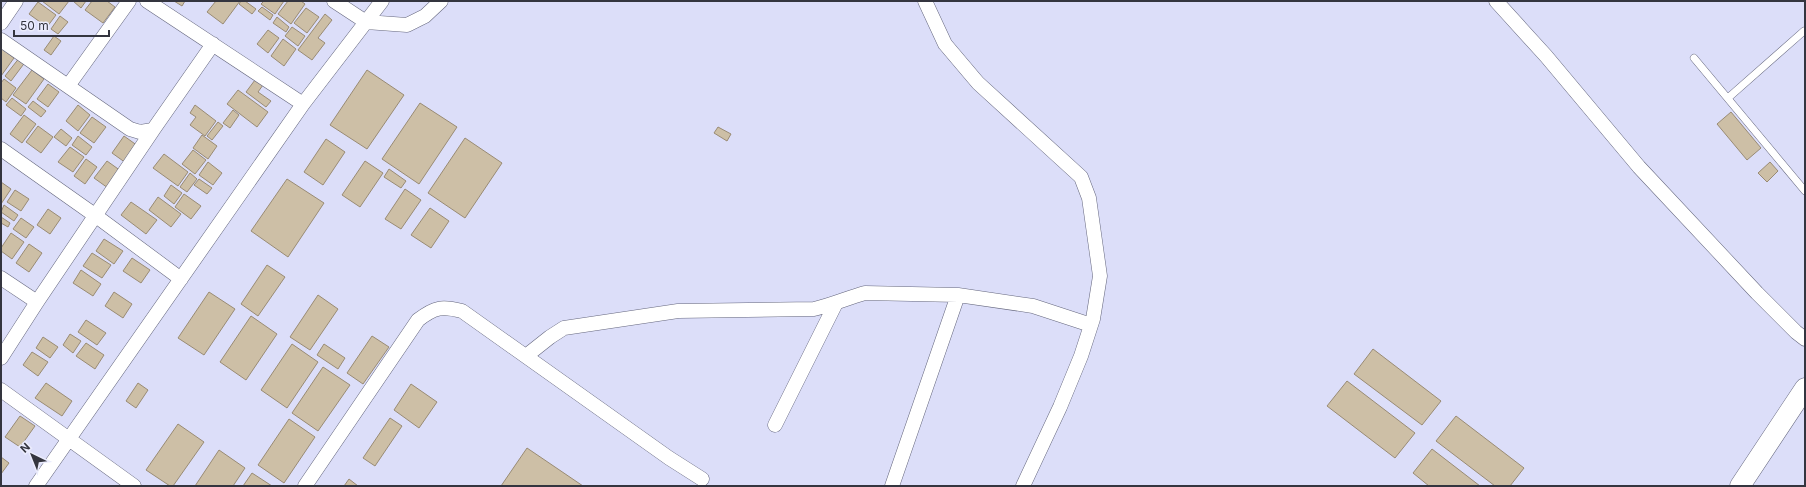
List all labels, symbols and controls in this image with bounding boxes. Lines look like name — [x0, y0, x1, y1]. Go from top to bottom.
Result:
scale bar — [14, 12, 109, 38]
text: 50 m — [20, 18, 49, 33]
north arrow — [12, 435, 52, 475]
text: N — [17, 440, 33, 456]

